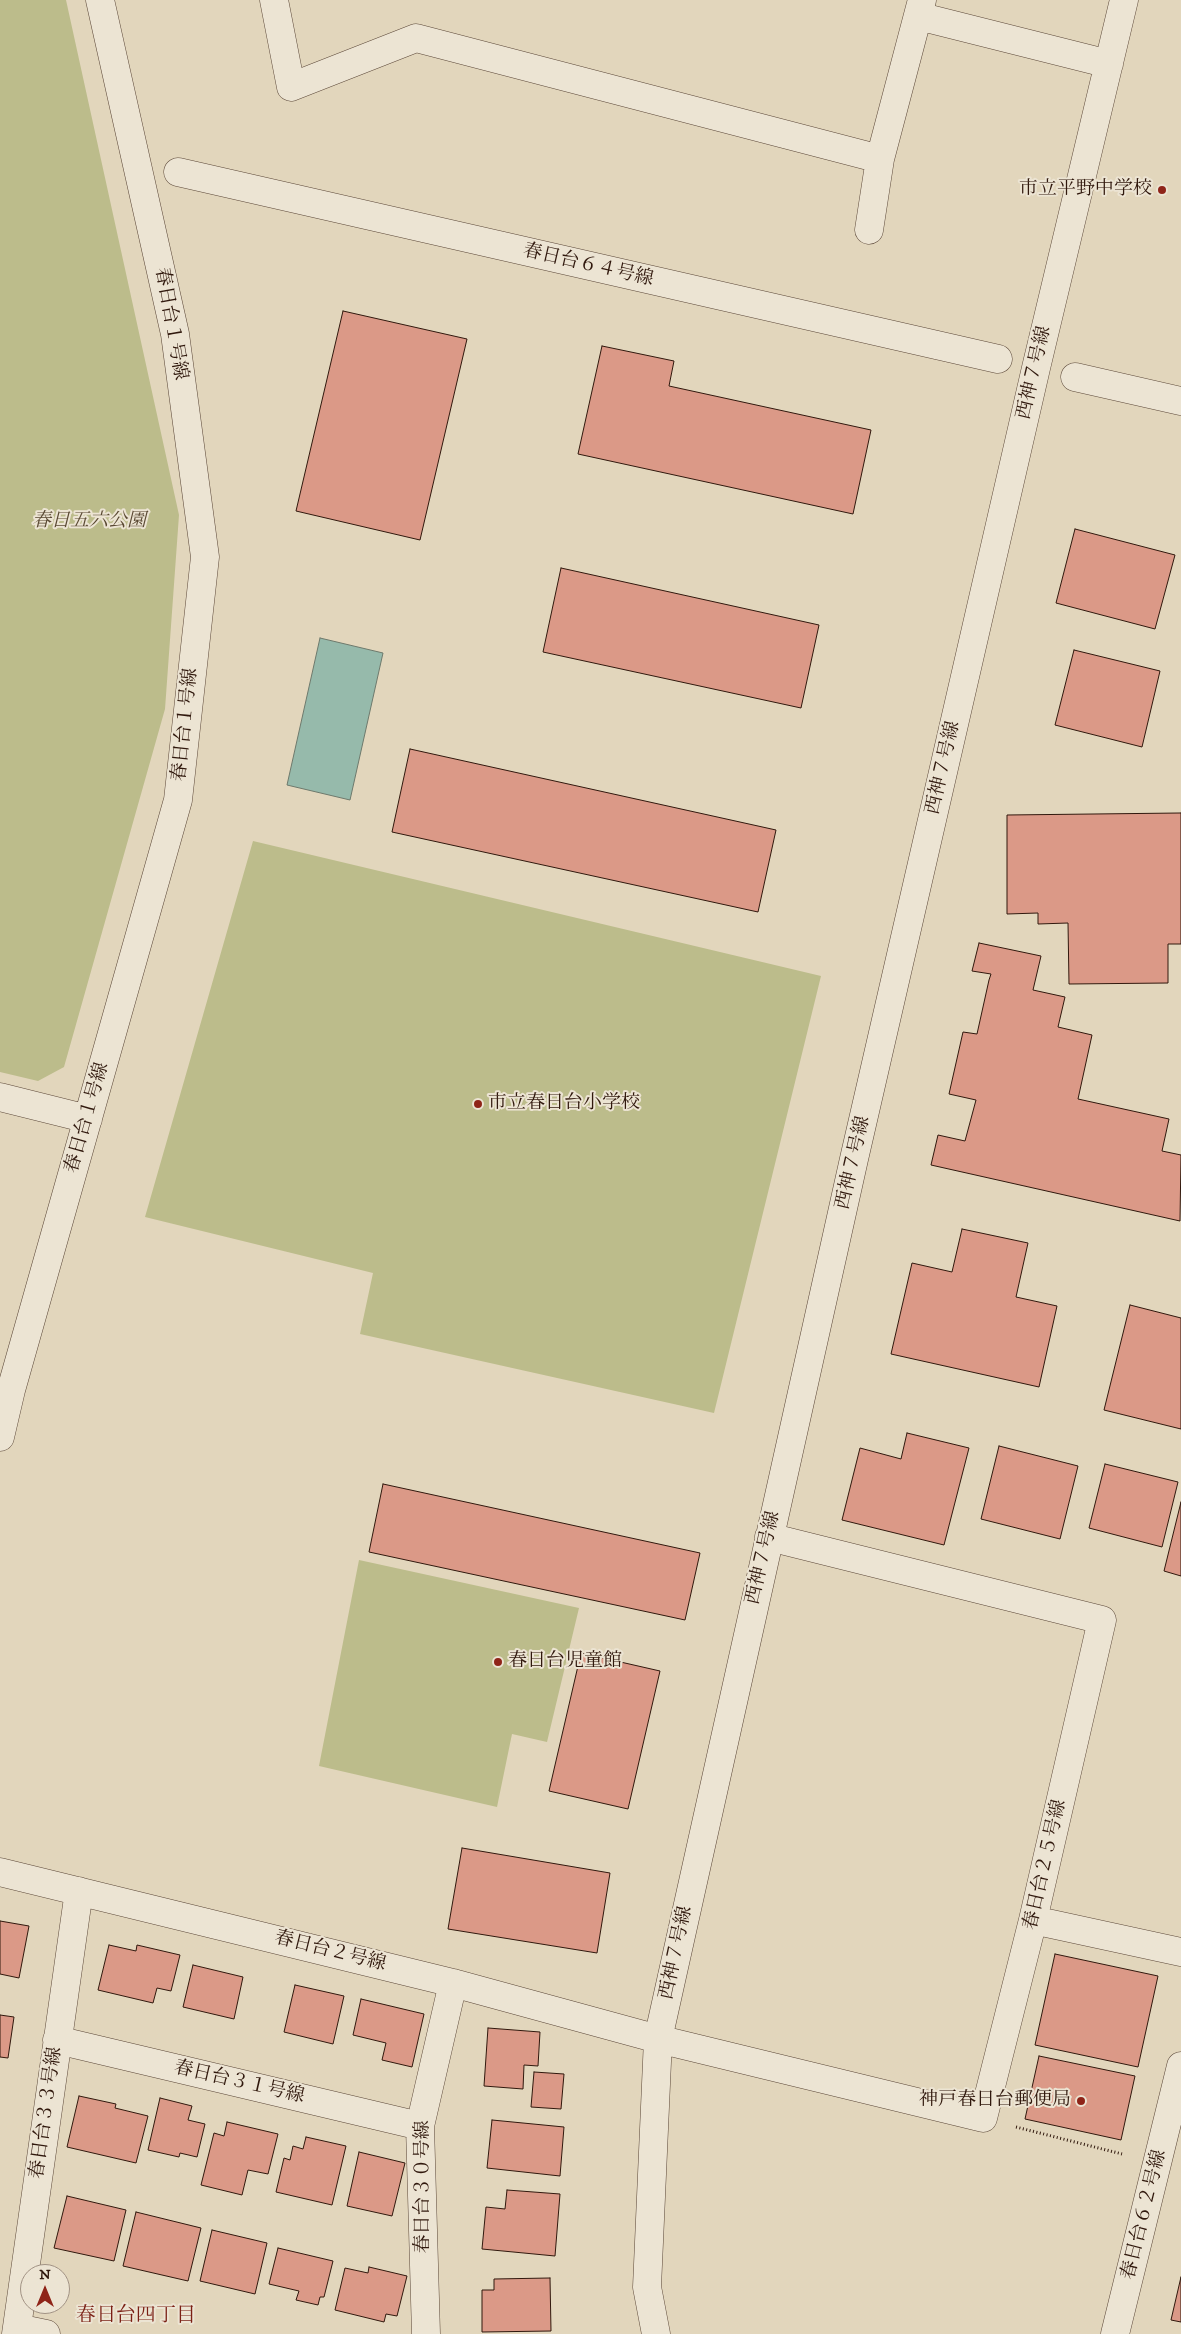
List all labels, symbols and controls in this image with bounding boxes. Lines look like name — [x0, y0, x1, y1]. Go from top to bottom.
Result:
place label: 市立平野中学校 — [1019, 179, 1152, 201]
marker: 市立平野中学校 — [1156, 184, 1168, 196]
street label: 春日台６４号線 — [521, 240, 655, 292]
street label: 春日台１号線 — [149, 266, 191, 382]
street label: 西神７号線 — [1013, 324, 1057, 422]
park label: 春日五六公園 — [32, 511, 146, 533]
street label: 春日台１号線 — [169, 667, 203, 783]
street label: 西神７号線 — [922, 719, 966, 817]
street label: 春日台１号線 — [61, 1060, 115, 1176]
place label: 市立春日台小学校 — [488, 1093, 640, 1115]
marker: 市立春日台小学校 — [472, 1098, 484, 1110]
street label: 西神７号線 — [832, 1114, 876, 1212]
street label: 西神７号線 — [742, 1509, 786, 1607]
place label: 春日台児童館 — [508, 1651, 622, 1673]
marker: 春日台児童館 — [492, 1656, 504, 1668]
street label: 春日台２５号線 — [1020, 1798, 1072, 1932]
street label: 西神７号線 — [656, 1904, 698, 2002]
street label: 春日台２号線 — [272, 1927, 388, 1977]
street label: 春日台３３号線 — [26, 2046, 68, 2180]
street label: 春日台３１号線 — [172, 2057, 306, 2109]
place label: 神戸春日台郵便局 — [919, 2090, 1071, 2112]
marker: 神戸春日台郵便局 — [1075, 2095, 1087, 2107]
street label: 春日台３０号線 — [413, 2121, 435, 2253]
street label: 春日台６２号線 — [1118, 2148, 1172, 2282]
north arrow — [20, 2264, 70, 2314]
text: N — [39, 2266, 51, 2284]
district label: 春日台四丁目 — [76, 2305, 196, 2329]

